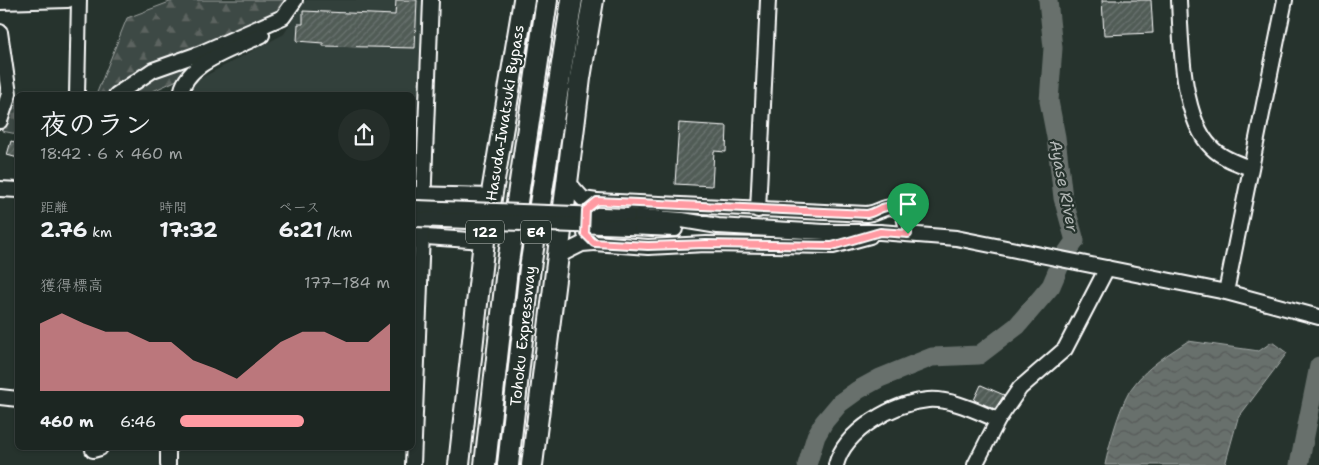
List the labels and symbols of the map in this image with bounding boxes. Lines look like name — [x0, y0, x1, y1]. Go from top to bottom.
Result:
street label: Hasuda-Iwatsuki Bypass — [481, 23, 529, 203]
water label: Ayase River — [1045, 138, 1083, 234]
pin — [887, 183, 929, 234]
road number: 122 — [466, 220, 504, 243]
road number: E4 — [521, 220, 551, 243]
street label: Tohoku Expressway — [506, 265, 540, 407]

